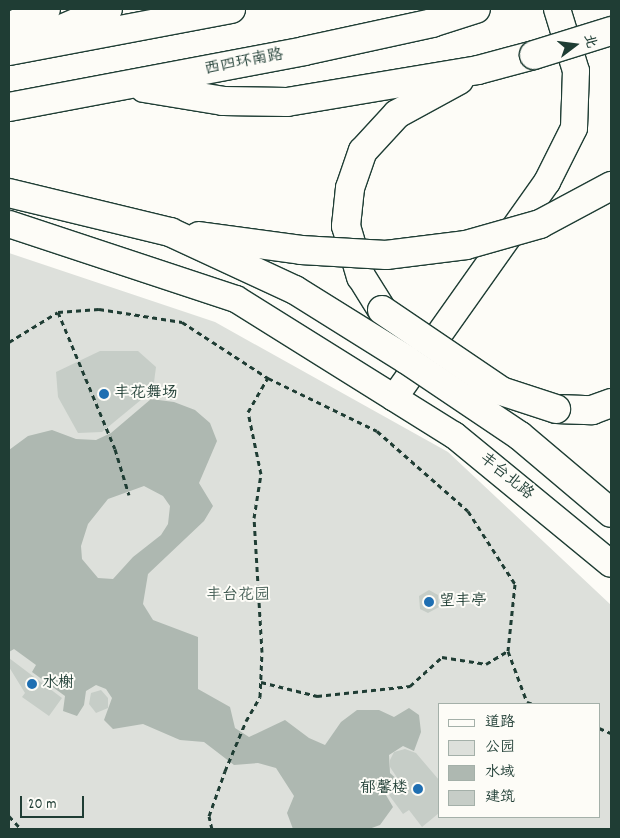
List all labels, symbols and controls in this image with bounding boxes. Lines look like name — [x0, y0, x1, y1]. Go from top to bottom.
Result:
north arrow — [550, 20, 600, 70]
text: 北 — [578, 32, 601, 50]
street label: 西四环南路 — [203, 46, 285, 80]
place label: 丰花舞场 — [114, 384, 178, 404]
marker: 丰花舞场 — [98, 388, 110, 400]
street label: 丰台北路 — [475, 449, 537, 505]
park label: 丰台花园 — [206, 586, 270, 606]
place label: 望丰亭 — [439, 592, 487, 612]
marker: 望丰亭 — [423, 596, 435, 608]
place label: 水榭 — [42, 674, 74, 694]
marker: 水榭 — [26, 678, 38, 690]
legend — [438, 703, 600, 818]
text: 道路 — [485, 712, 515, 734]
text: 公园 — [485, 737, 515, 759]
text: 水域 — [485, 762, 515, 784]
place label: 郁馨楼 — [360, 779, 408, 799]
marker: 郁馨楼 — [412, 783, 424, 795]
scale bar — [22, 786, 86, 818]
text: 建筑 — [485, 787, 515, 809]
text: 20 m — [28, 794, 56, 816]

